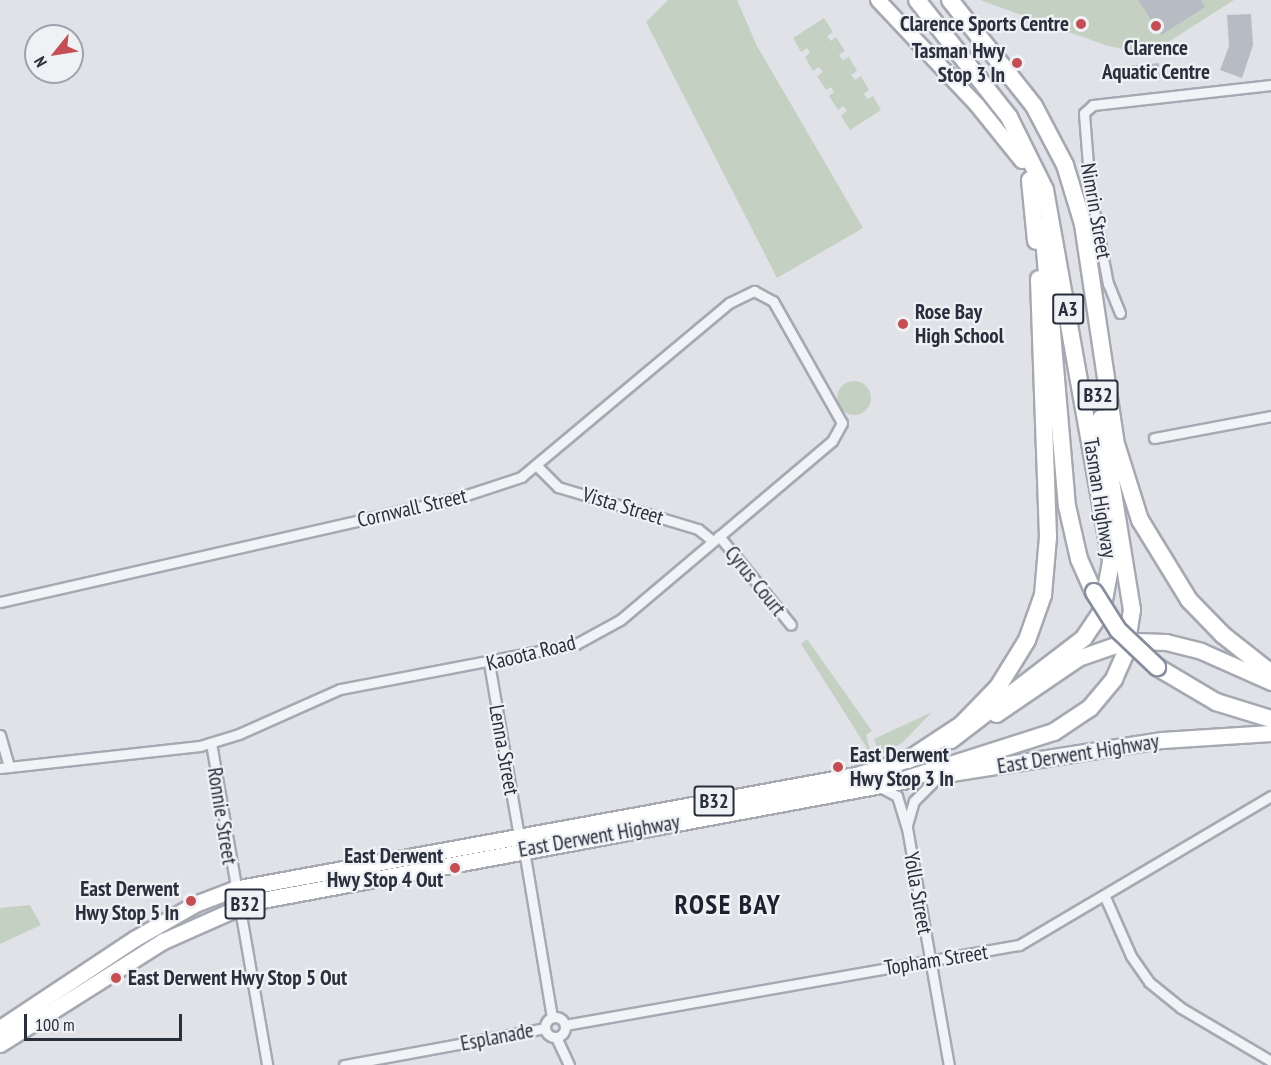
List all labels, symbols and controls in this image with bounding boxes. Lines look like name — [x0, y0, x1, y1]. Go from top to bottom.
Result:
place label: Clarence Sports Centre — [900, 11, 1069, 37]
marker: Clarence Sports Centre — [1074, 17, 1088, 31]
marker: Clarence Aquatic Centre — [1149, 19, 1163, 33]
north arrow — [24, 24, 84, 84]
place label: Clarence Aquatic Centre — [1102, 35, 1210, 85]
place label: Tasman Hwy Stop 3 In — [912, 38, 1005, 88]
text: N — [29, 53, 51, 71]
marker: Tasman Hwy Stop 3 In — [1010, 56, 1024, 70]
street label: Nimrin Street — [1075, 161, 1117, 261]
road number: A3 — [1052, 292, 1084, 326]
place label: Rose Bay High School — [915, 299, 1004, 349]
marker: Rose Bay High School — [896, 317, 910, 331]
road number: B32 — [1077, 378, 1119, 412]
street label: Tasman Highway — [1078, 436, 1122, 560]
street label: Vista Street — [579, 482, 667, 530]
street label: Cornwall Street — [355, 483, 469, 533]
street label: Cyrus Court — [719, 541, 791, 621]
street label: Kaoota Road — [484, 630, 578, 676]
street label: Lenna Street — [484, 703, 524, 797]
street label: East Derwent Highway — [995, 729, 1161, 779]
place label: East Derwent Hwy Stop 3 In — [850, 742, 954, 792]
marker: East Derwent Hwy Stop 3 In — [831, 760, 845, 774]
street label: Ronnie Street — [202, 766, 242, 866]
road number: B32 — [693, 784, 735, 818]
street label: East Derwent Highway — [516, 809, 682, 863]
place label: East Derwent Hwy Stop 4 Out — [326, 843, 443, 893]
street label: Yolla Street — [898, 850, 938, 936]
marker: East Derwent Hwy Stop 4 Out — [448, 861, 462, 875]
place label: East Derwent Hwy Stop 5 In — [75, 876, 179, 926]
road number: B32 — [224, 887, 266, 921]
district label: ROSE BAY — [675, 889, 781, 921]
marker: East Derwent Hwy Stop 5 In — [184, 894, 198, 908]
street label: Topham Street — [882, 939, 990, 981]
place label: East Derwent Hwy Stop 5 Out — [128, 965, 348, 991]
marker: East Derwent Hwy Stop 5 Out — [109, 971, 123, 985]
scale bar — [27, 1002, 184, 1040]
text: 100 m — [35, 1013, 75, 1036]
street label: Esplanade — [458, 1018, 536, 1056]

